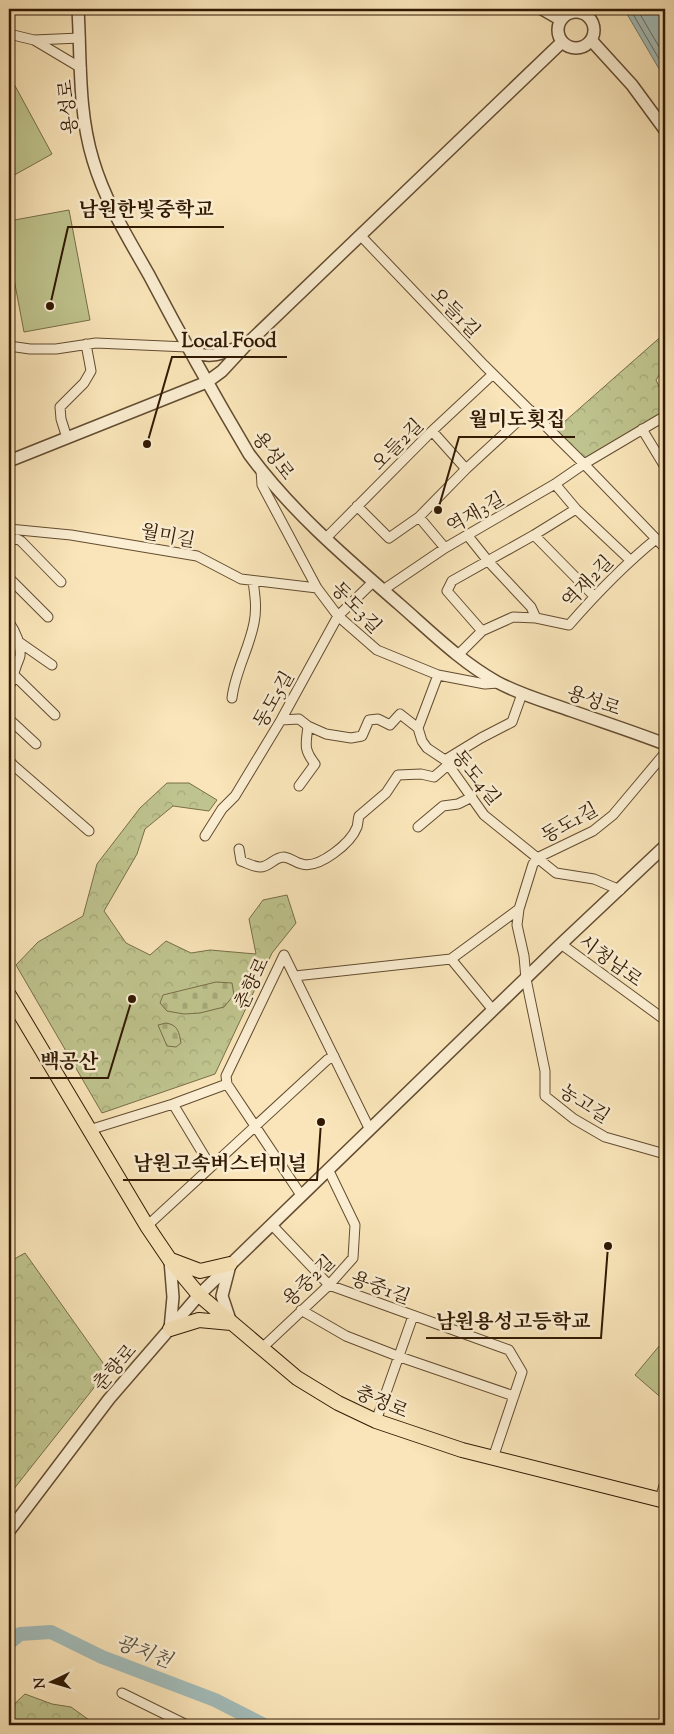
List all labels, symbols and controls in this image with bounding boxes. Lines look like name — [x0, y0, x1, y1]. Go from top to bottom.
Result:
street label: 용성로 — [53, 78, 86, 136]
callout: 남원한빛중학교 — [68, 192, 224, 227]
text: 남원한빛중학교 — [78, 197, 214, 226]
street label: 오들1길 — [423, 282, 485, 345]
callout: Local Food — [172, 322, 287, 357]
text: Local Food — [181, 328, 277, 357]
callout: 월미도횟집 — [459, 402, 575, 437]
text: 월미도횟집 — [469, 407, 565, 436]
street label: 오들2길 — [367, 414, 431, 478]
street label: 용성로 — [245, 426, 299, 487]
street label: 역재3길 — [442, 487, 510, 542]
street label: 월미길 — [138, 519, 197, 556]
street label: 역재2길 — [557, 550, 621, 615]
street label: 동도3길 — [324, 577, 387, 641]
street label: 동도5길 — [248, 667, 302, 734]
street label: 용성로 — [563, 681, 624, 724]
street label: 동도4길 — [444, 745, 506, 812]
street label: 동도1길 — [537, 797, 604, 851]
street label: 시청남로 — [572, 930, 647, 995]
street label: 춘향로 — [229, 953, 277, 1015]
callout: 백공산 — [30, 1043, 108, 1078]
text: 백공산 — [40, 1049, 99, 1078]
street label: 농고길 — [553, 1079, 614, 1131]
callout: 남원고속버스터미널 — [123, 1145, 317, 1180]
text: 남원고속버스터미널 — [133, 1151, 307, 1180]
street label: 용중2길 — [277, 1250, 342, 1314]
street label: 용중1길 — [347, 1266, 414, 1313]
callout: 남원용성고등학교 — [426, 1303, 601, 1338]
text: 남원용성고등학교 — [436, 1309, 591, 1338]
street label: 춘향로 — [88, 1339, 144, 1398]
street label: 충정로 — [350, 1380, 412, 1426]
water label: 광치천 — [111, 1629, 177, 1678]
north arrow — [28, 1656, 78, 1706]
text: N — [31, 1677, 51, 1689]

